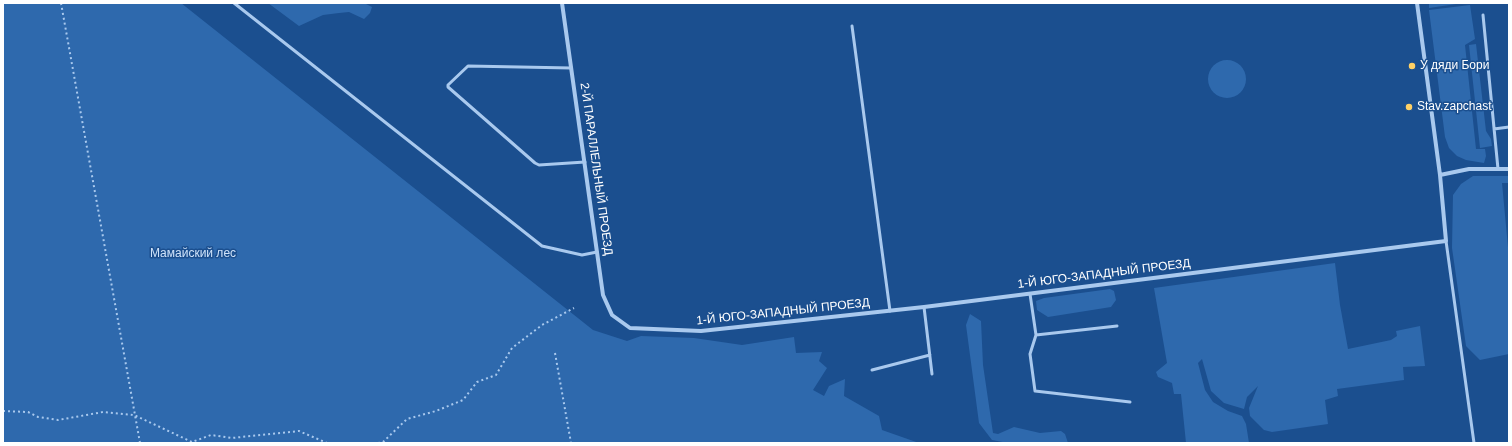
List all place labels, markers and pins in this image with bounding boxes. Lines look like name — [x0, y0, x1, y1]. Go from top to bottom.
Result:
place label: У дяди Бори — [1420, 59, 1489, 73]
marker: У дяди Бори — [1407, 61, 1417, 71]
place label: Stav.zapchast — [1417, 100, 1491, 114]
marker: Stav.zapchast — [1404, 102, 1414, 112]

